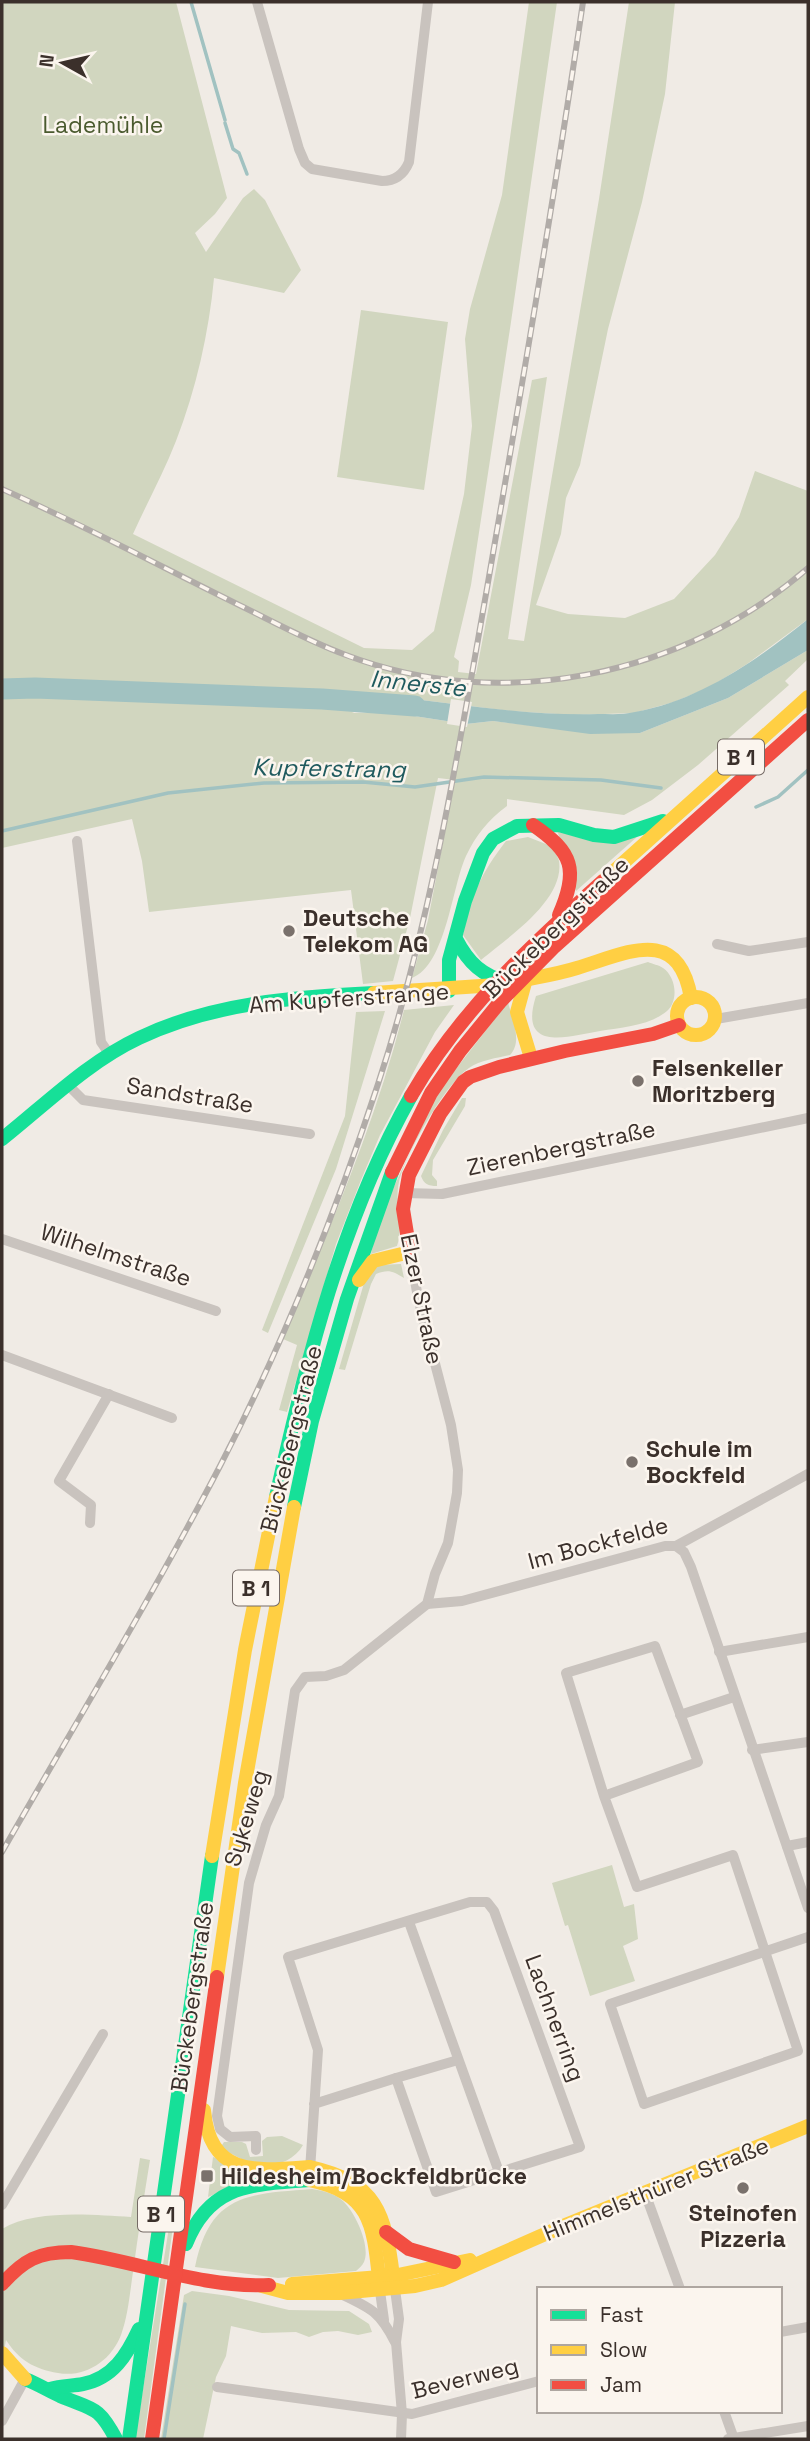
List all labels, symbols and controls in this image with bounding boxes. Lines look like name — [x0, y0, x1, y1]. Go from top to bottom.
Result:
north arrow — [28, 28, 98, 98]
text: N — [33, 53, 60, 69]
park label: Lademühle — [43, 110, 163, 140]
water label: Innerste — [369, 663, 468, 703]
road number: B 1 — [718, 740, 764, 774]
water label: Kupferstrang — [252, 751, 407, 785]
street label: Bückebergstraße — [477, 850, 635, 1004]
place label: Deutsche Telekom AG — [303, 903, 428, 959]
marker: Deutsche Telekom AG — [281, 923, 297, 939]
street label: Am Kupferstrange — [248, 976, 450, 1020]
place label: Felsenkeller Moritzberg — [652, 1053, 783, 1109]
street label: Sandstraße — [124, 1070, 256, 1120]
marker: Felsenkeller Moritzberg — [630, 1073, 646, 1089]
street label: Zierenbergstraße — [464, 1113, 658, 1183]
street label: Wilhelmstraße — [37, 1217, 195, 1293]
street label: Elzer Straße — [394, 1231, 450, 1367]
street label: Bückebergstraße — [253, 1342, 329, 1536]
place label: Schule im Bockfeld — [646, 1434, 753, 1490]
marker: Schule im Bockfeld — [624, 1454, 640, 1470]
street label: Im Bockfelde — [524, 1510, 672, 1576]
road number: B 1 — [233, 1570, 279, 1606]
street label: Sykeweg — [217, 1766, 275, 1870]
street label: Bückebergstraße — [164, 1900, 220, 2094]
street label: Lachnerring — [518, 1950, 592, 2086]
street label: Himmelsthürer Straße — [539, 2130, 773, 2248]
place label: Hildesheim/Bockfeldbrücke — [221, 2161, 527, 2191]
marker: Hildesheim/Bockfeldbrücke — [199, 2168, 215, 2184]
marker: Steinofen Pizzeria — [735, 2180, 751, 2196]
road number: B 1 — [138, 2196, 184, 2232]
place label: Steinofen Pizzeria — [689, 2198, 797, 2254]
legend — [537, 2287, 782, 2413]
text: Fast — [600, 2301, 644, 2328]
text: Slow — [600, 2336, 648, 2363]
street label: Beverweg — [408, 2350, 522, 2406]
text: Jam — [600, 2371, 642, 2398]

